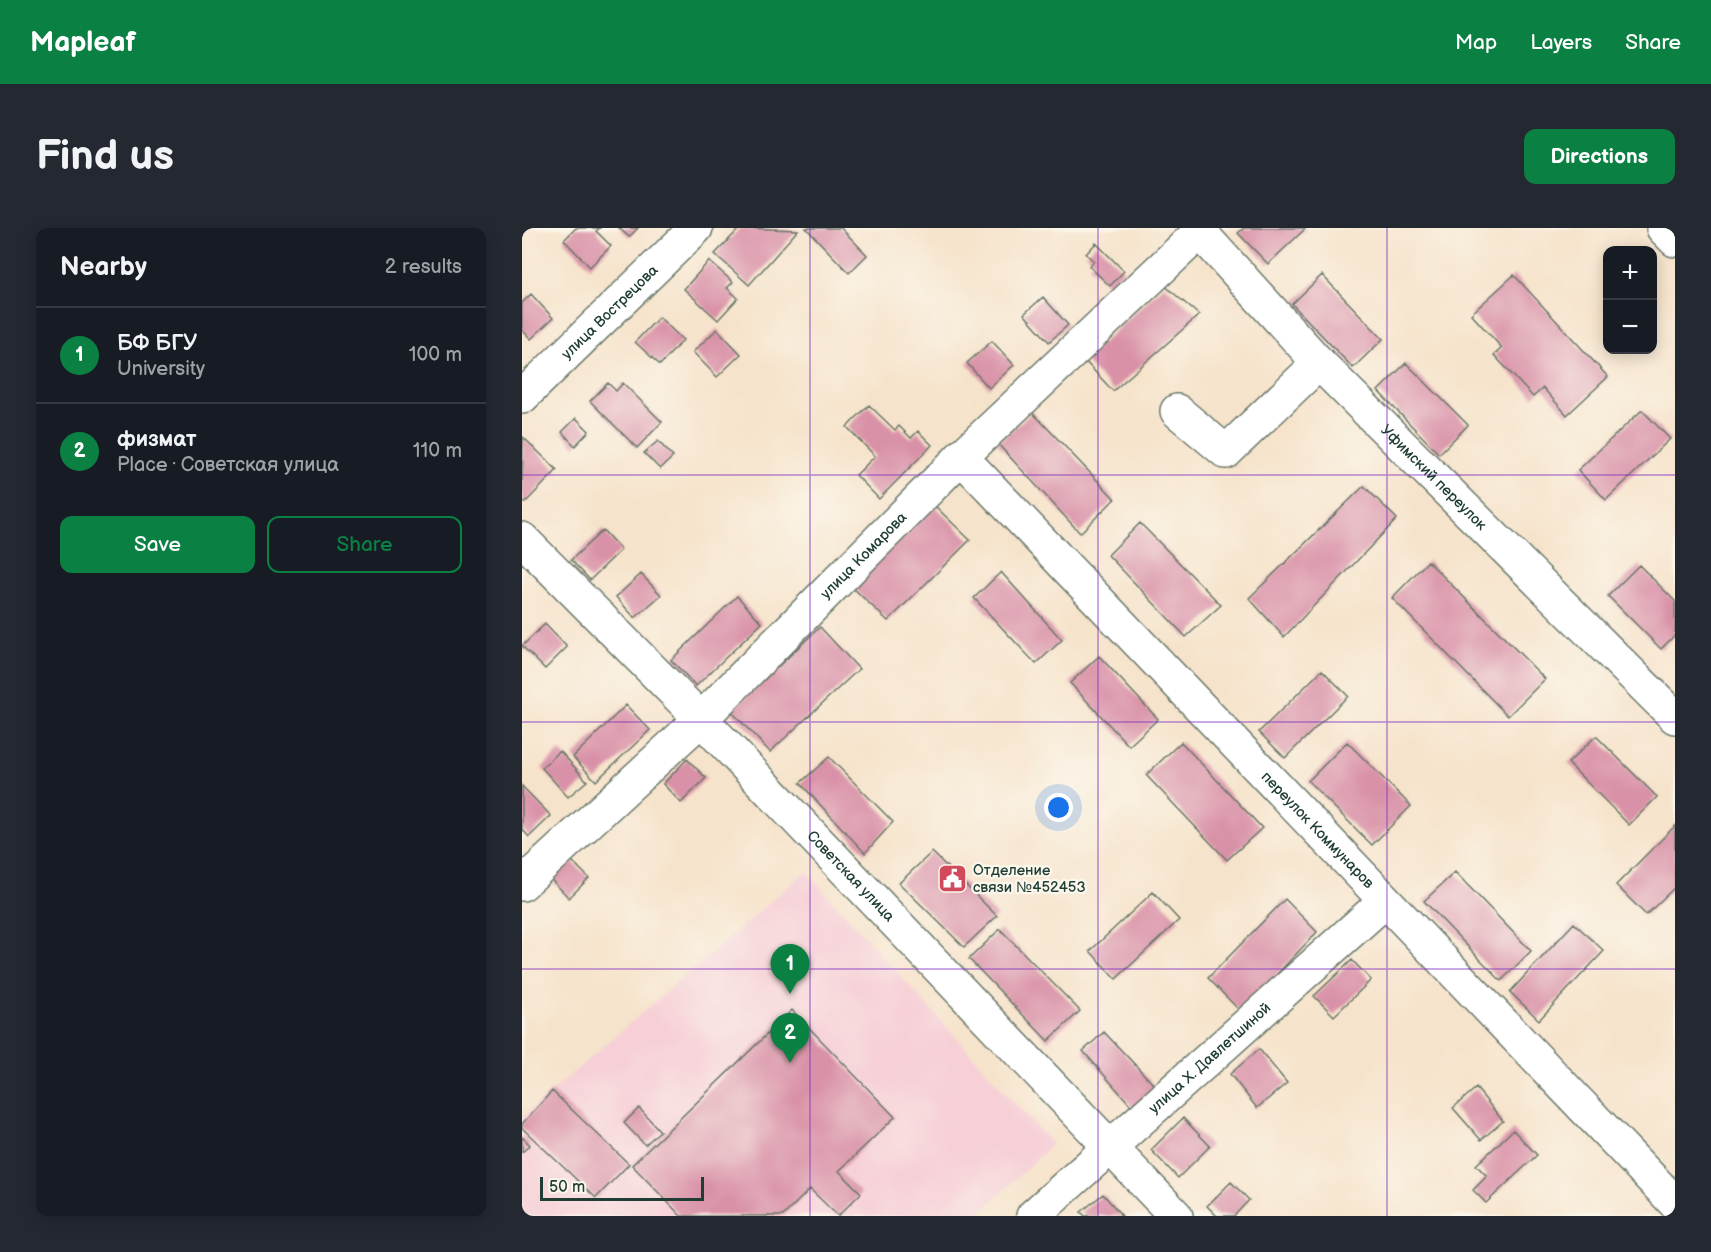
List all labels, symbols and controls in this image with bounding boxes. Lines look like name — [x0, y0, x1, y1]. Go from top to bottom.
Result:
text: Mapleaf — [30, 26, 136, 59]
text: Map — [1455, 30, 1497, 55]
text: Layers — [1530, 30, 1592, 55]
text: Share — [1625, 30, 1681, 55]
button: Directions — [1524, 129, 1675, 184]
text: Find us — [36, 131, 174, 182]
map controls — [1603, 246, 1657, 354]
button: + — [1603, 246, 1657, 300]
text: Nearby — [60, 252, 147, 283]
text: 2 results — [385, 255, 462, 279]
street label: улица Вострецова — [557, 261, 662, 364]
button: − — [1603, 300, 1657, 354]
text: БФ БГУ — [117, 330, 197, 357]
text: 1 — [75, 343, 84, 367]
text: 100 m — [409, 343, 462, 367]
text: University — [117, 357, 205, 381]
street label: Уфимский переулок — [1376, 421, 1491, 534]
text: физмат — [117, 426, 197, 453]
text: 2 — [74, 439, 85, 463]
text: 110 m — [413, 439, 462, 463]
text: Place · Советская улица — [117, 453, 339, 477]
street label: улица Комарова — [817, 508, 911, 603]
button: Save — [60, 516, 255, 573]
button: Share — [267, 516, 462, 573]
street label: переулок Коммунаров — [1257, 768, 1378, 893]
your location — [1044, 793, 1073, 822]
street label: Советская улица — [803, 827, 899, 926]
place label: Отделение связи №452453 — [973, 861, 1086, 897]
public building icon: Отделение связи №452453 — [936, 863, 968, 895]
pin: 1 — [770, 944, 810, 994]
street label: улица Х. Давлетшиной — [1145, 999, 1275, 1118]
pin: 2 — [770, 1014, 810, 1063]
scale bar — [540, 1174, 704, 1202]
text: 50 m — [549, 1178, 585, 1197]

